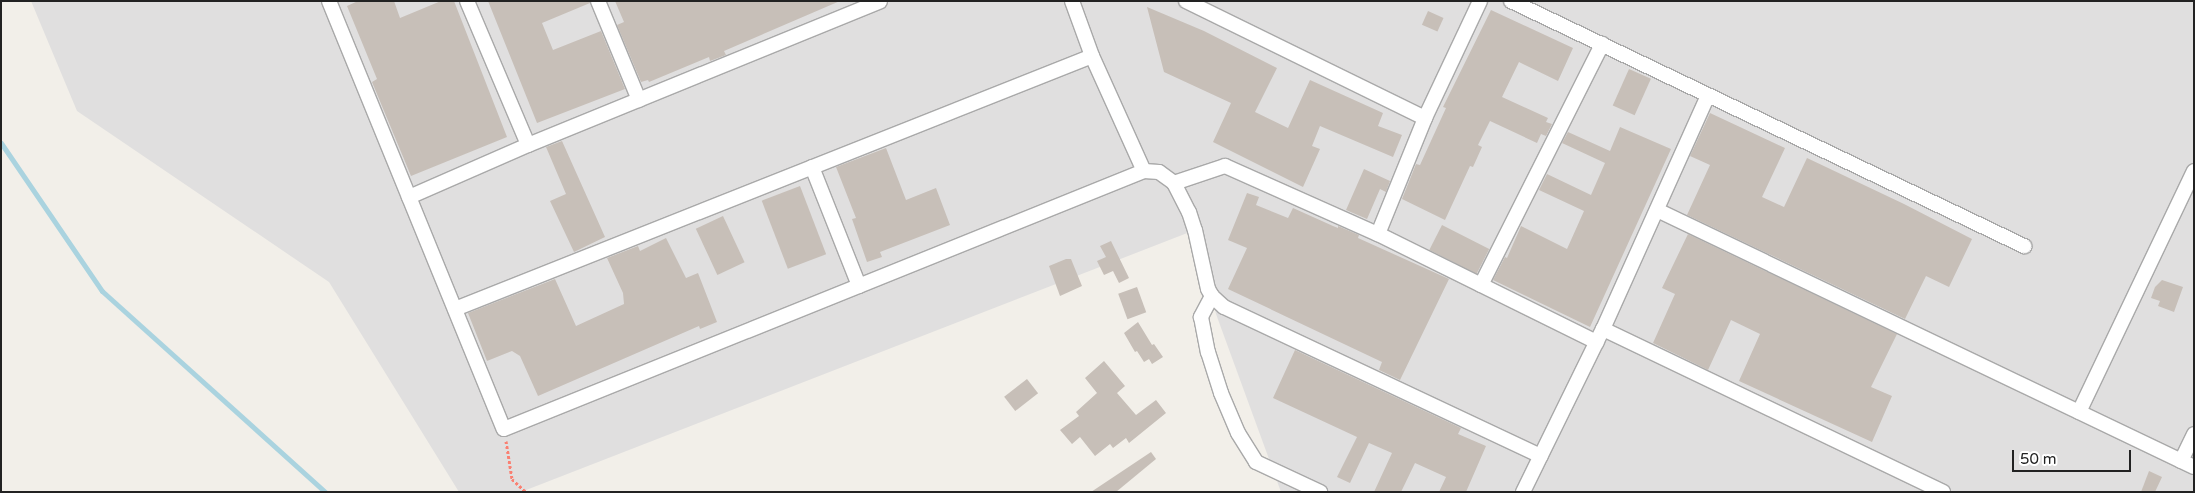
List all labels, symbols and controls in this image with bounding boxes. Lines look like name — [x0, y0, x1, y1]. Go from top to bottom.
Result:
scale bar — [2015, 440, 2134, 472]
text: 50 m — [2020, 450, 2057, 468]

